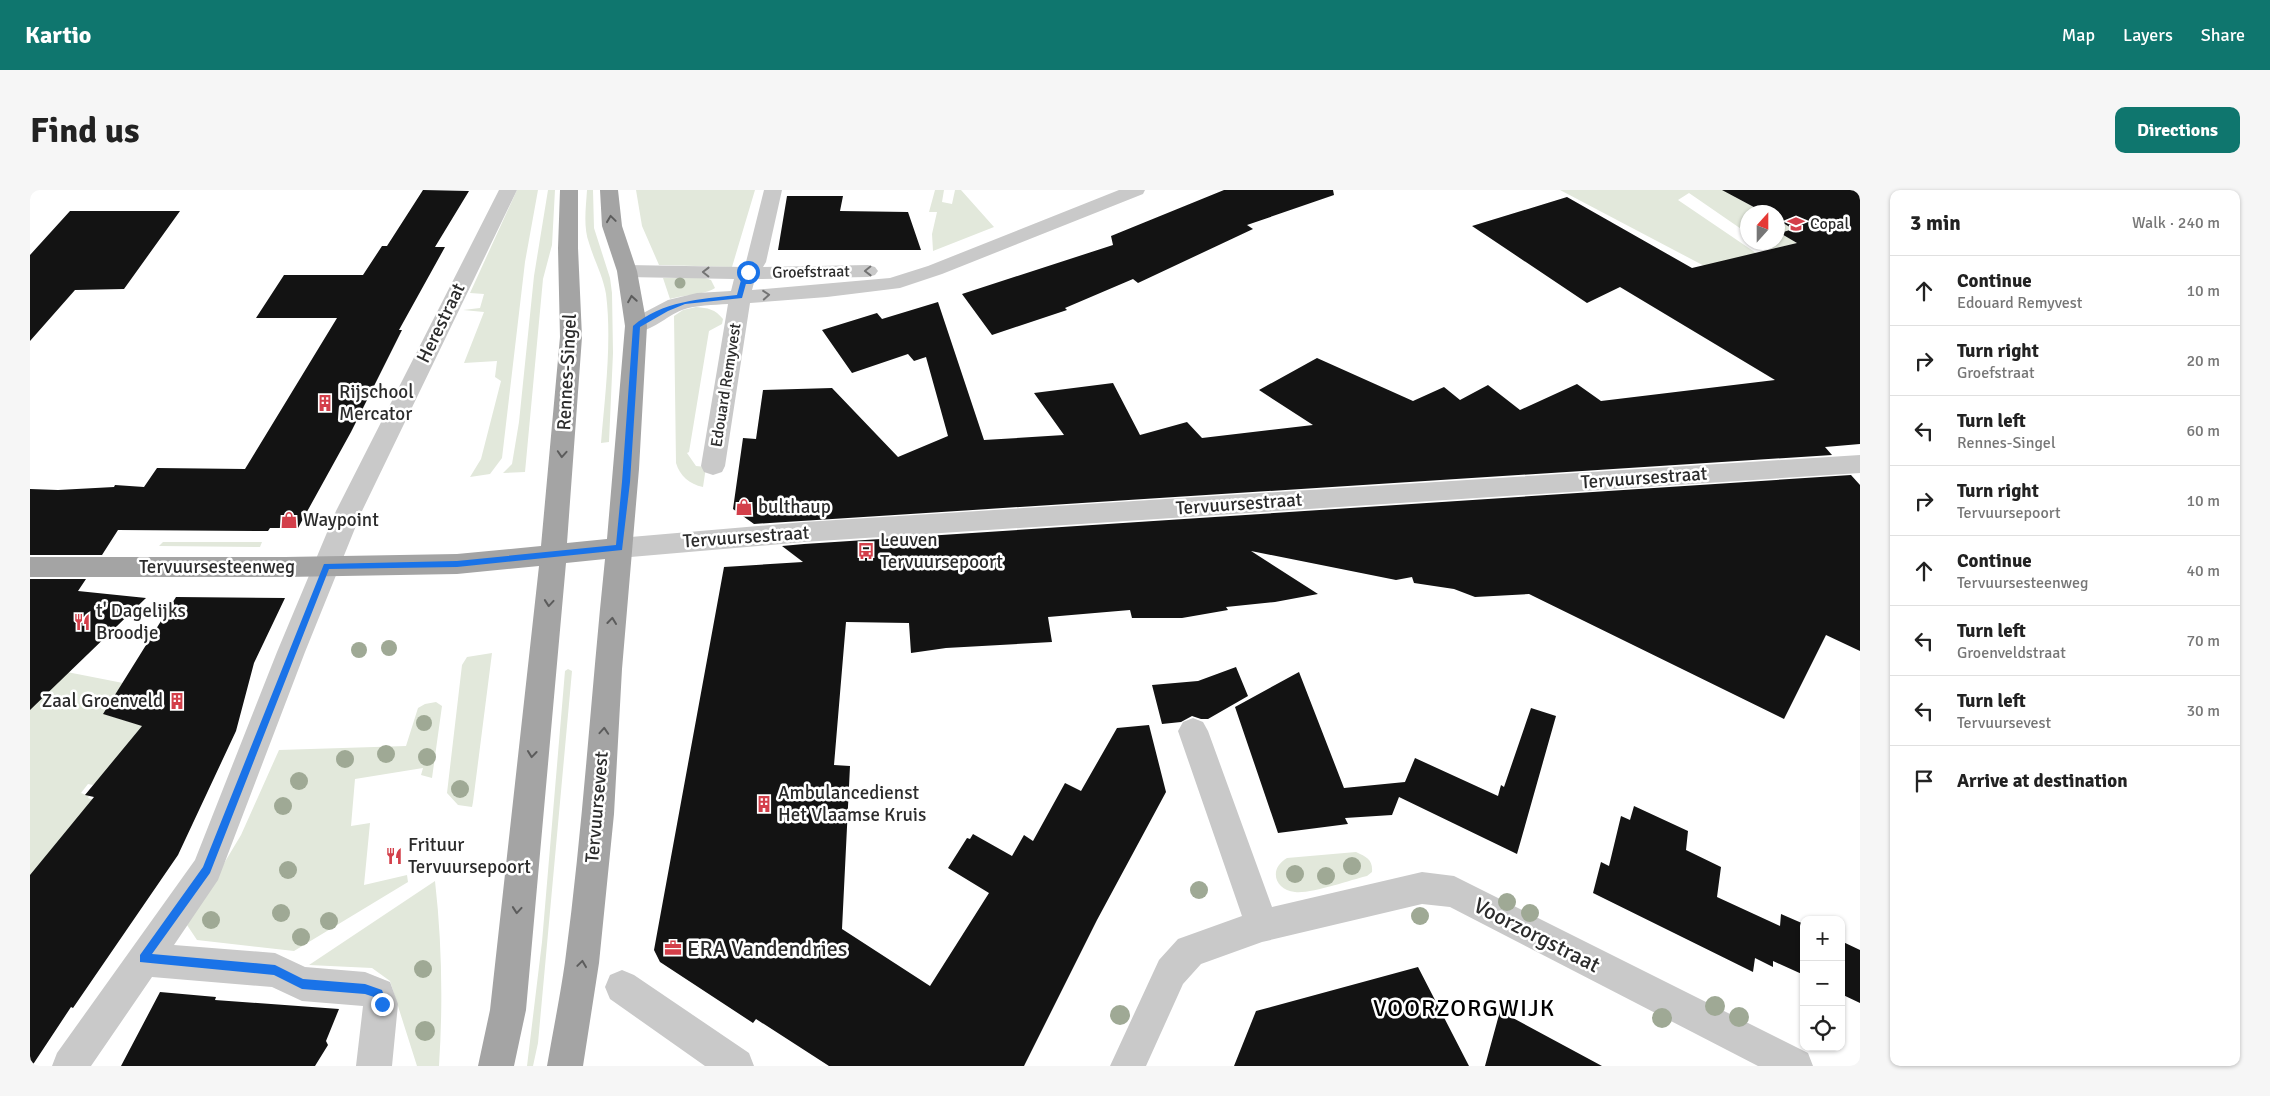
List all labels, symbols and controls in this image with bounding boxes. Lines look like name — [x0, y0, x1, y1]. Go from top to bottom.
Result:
text: Kartio — [25, 20, 91, 50]
text: Map — [2062, 24, 2095, 46]
text: Layers — [2123, 24, 2173, 46]
text: Share — [2201, 24, 2245, 46]
button: Directions — [2115, 107, 2240, 153]
text: Find us — [30, 109, 140, 152]
north arrow — [1740, 205, 1785, 250]
text: 3 min — [1910, 210, 1961, 236]
text: Walk · 240 m — [2132, 213, 2220, 233]
school or university icon: Copal — [1786, 214, 1806, 234]
place label: Copal — [1810, 214, 1849, 234]
one-way arrow — [606, 215, 617, 223]
route start — [737, 261, 760, 284]
street label: Groefstraat — [772, 261, 850, 283]
one-way arrow — [864, 266, 872, 276]
one-way arrow — [702, 267, 710, 277]
text: Continue — [1957, 269, 2032, 293]
icon: ahead — [1910, 277, 1938, 305]
street label: Herestraat — [411, 279, 471, 367]
text: 10 m — [2186, 281, 2220, 301]
one-way arrow — [762, 290, 770, 301]
text: Edouard Remyvest — [1957, 293, 2082, 313]
one-way arrow — [627, 294, 637, 303]
street label: Rennes-Singel — [552, 313, 582, 431]
street label: Edouard Remyvest — [706, 321, 746, 448]
text: Turn right — [1957, 339, 2039, 363]
icon: right — [1910, 347, 1938, 375]
text: 20 m — [2186, 351, 2220, 371]
text: Groefstraat — [1957, 363, 2035, 383]
place label: Rijschool Mercator — [339, 380, 414, 426]
building icon: Rijschool Mercator — [315, 393, 335, 413]
text: Turn left — [1957, 409, 2026, 433]
icon: left — [1910, 417, 1938, 445]
text: 60 m — [2186, 421, 2220, 441]
text: Rennes-Singel — [1957, 433, 2056, 453]
one-way arrow — [557, 450, 568, 458]
street label: Tervuursestraat — [1580, 462, 1708, 494]
text: Turn right — [1957, 479, 2039, 503]
icon: right — [1910, 487, 1938, 515]
street label: Tervuursestraat — [1175, 488, 1303, 520]
text: 10 m — [2186, 491, 2220, 511]
place label: bulthaup — [758, 495, 831, 519]
shop icon: bulthaup — [734, 497, 754, 517]
text: Tervuursepoort — [1957, 503, 2061, 523]
place label: Waypoint — [303, 508, 379, 532]
shop icon: Waypoint — [279, 510, 299, 530]
street label: Tervuursestraat — [682, 521, 810, 553]
place label: Leuven Tervuursepoort — [880, 528, 1003, 574]
bus stop icon: Leuven Tervuursepoort — [856, 541, 876, 561]
text: Continue — [1957, 549, 2032, 573]
street label: Tervuursesteenweg — [139, 555, 295, 579]
icon: ahead — [1910, 557, 1938, 585]
text: 40 m — [2186, 561, 2220, 581]
text: Tervuursesteenweg — [1957, 573, 2088, 593]
place label: t' Dagelijks Broodje — [96, 599, 186, 645]
one-way arrow — [544, 599, 555, 607]
restaurant icon: t' Dagelijks Broodje — [72, 612, 92, 632]
one-way arrow — [606, 617, 617, 625]
text: Turn left — [1957, 619, 2026, 643]
icon: left — [1910, 627, 1938, 655]
text: 70 m — [2186, 631, 2220, 651]
text: Groenveldstraat — [1957, 643, 2066, 663]
place label: Zaal Groenveld — [42, 689, 163, 713]
text: Turn left — [1957, 689, 2026, 713]
building icon: Zaal Groenveld — [167, 691, 187, 711]
icon: left — [1910, 697, 1938, 725]
text: 30 m — [2186, 701, 2220, 721]
text: Tervuursevest — [1957, 713, 2051, 733]
one-way arrow — [598, 726, 609, 734]
one-way arrow — [527, 750, 538, 758]
street label: Tervuursevest — [580, 750, 614, 864]
icon: arrive — [1910, 767, 1938, 795]
text: Arrive at destination — [1957, 769, 2128, 793]
place label: Ambulancedienst Het Vlaamse Kruis — [778, 781, 926, 827]
building icon: Ambulancedienst Het Vlaamse Kruis — [754, 794, 774, 814]
place label: Frituur Tervuursepoort — [408, 833, 531, 879]
restaurant icon: Frituur Tervuursepoort — [384, 846, 404, 866]
street label: Voorzorgstraat — [1469, 892, 1605, 979]
one-way arrow — [512, 906, 523, 914]
map controls — [1800, 916, 1845, 1051]
button: + — [1800, 916, 1845, 961]
place label: ERA Vandendries — [687, 935, 847, 962]
office icon: ERA Vandendries — [663, 938, 683, 958]
one-way arrow — [576, 960, 587, 968]
button: − — [1800, 961, 1845, 1006]
route end — [371, 993, 394, 1016]
district label: VOORZORGWIJK — [1373, 993, 1555, 1023]
button: locate — [1800, 1006, 1845, 1051]

